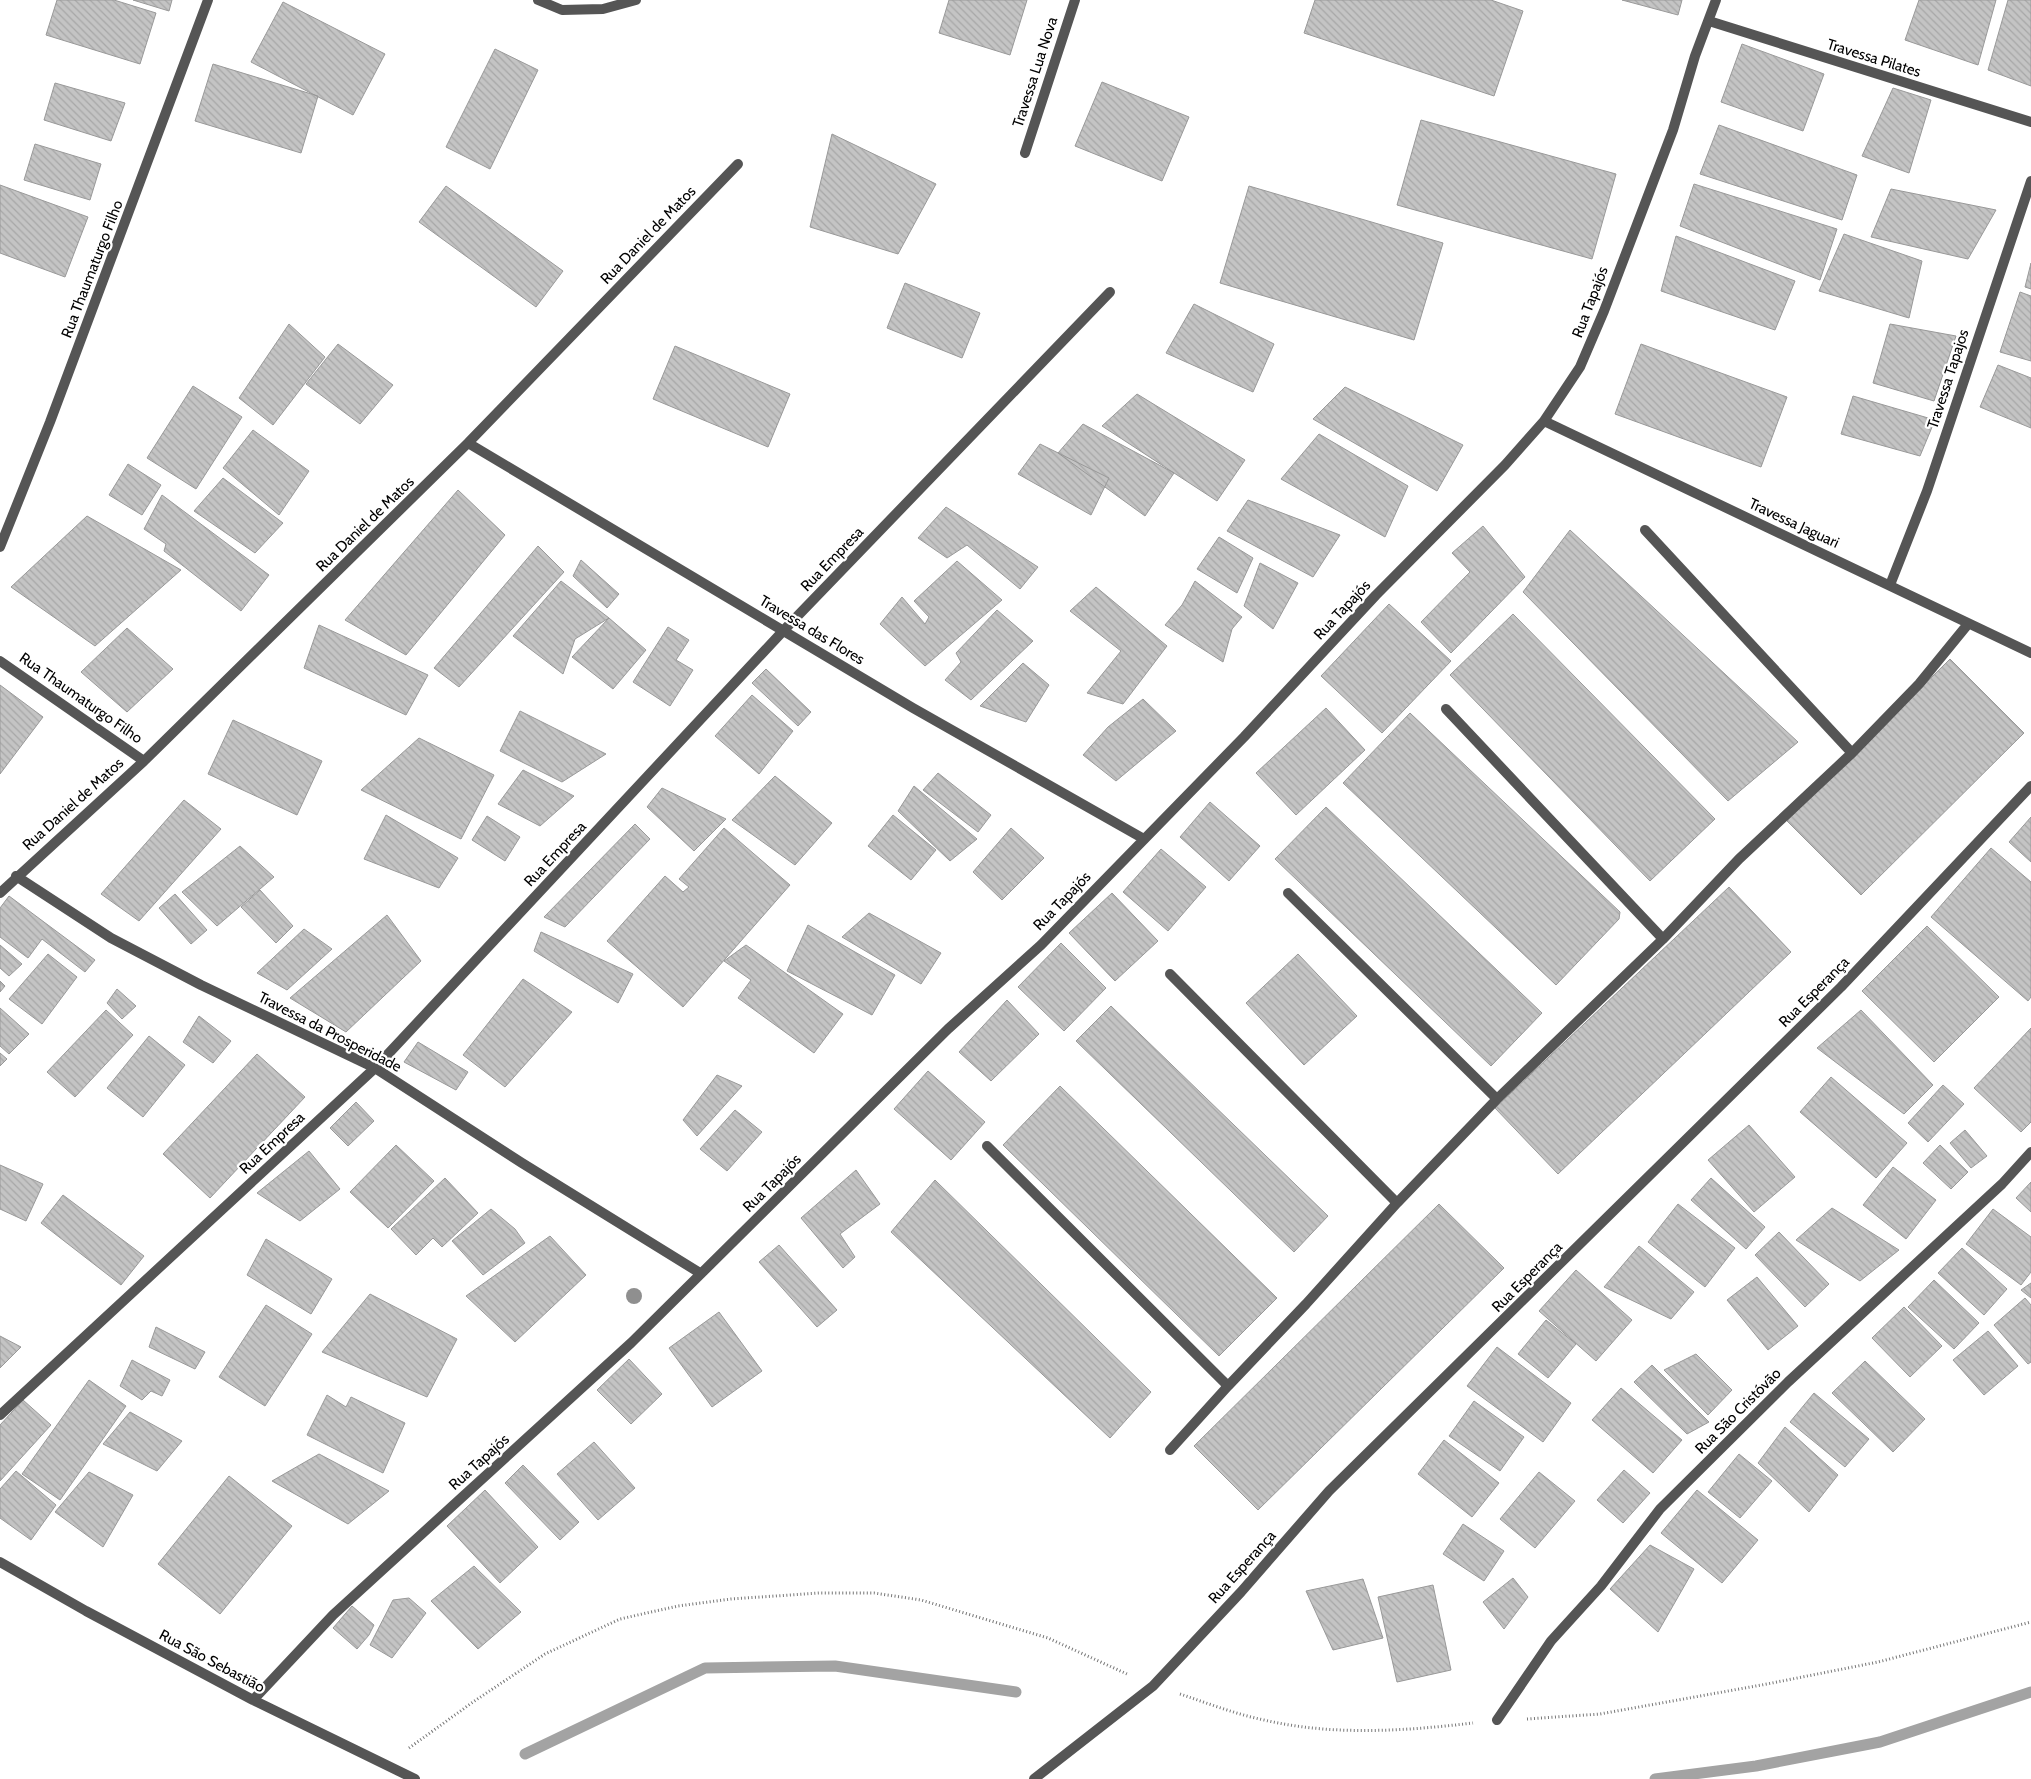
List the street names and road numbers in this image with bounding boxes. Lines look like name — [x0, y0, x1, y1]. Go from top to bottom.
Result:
street label: Travessa Lua Nova — [1009, 14, 1062, 129]
street label: Travessa Pilates — [1825, 35, 1923, 81]
street label: Rua Daniel de Matos — [597, 182, 699, 288]
street label: Rua Thaumaturgo Filho — [57, 198, 127, 340]
street label: Rua Tapajós — [1568, 264, 1612, 340]
street label: Travessa Tapajos — [1923, 327, 1973, 431]
street label: Rua Daniel de Matos — [312, 473, 418, 575]
street label: Travessa Jaguari — [1746, 494, 1842, 552]
street label: Rua Empresa — [797, 522, 868, 595]
street label: Rua Tapajós — [1310, 577, 1374, 643]
street label: Travessa das Flores — [756, 592, 868, 668]
street label: Rua Thaumaturgo Filho — [16, 649, 146, 747]
street label: Rua Daniel de Matos — [19, 754, 127, 854]
street label: Rua Empresa — [520, 817, 590, 890]
street label: Rua Tapajós — [1030, 868, 1094, 934]
street label: Rua Esperança — [1775, 953, 1853, 1031]
street label: Travessa da Prosperidade — [256, 988, 405, 1076]
street label: Rua Empresa — [236, 1108, 309, 1178]
street label: Rua Tapajós — [739, 1150, 805, 1216]
street label: Rua Esperança — [1488, 1238, 1566, 1316]
street label: Rua São Cristóvão — [1691, 1364, 1785, 1458]
street label: Rua Tapajós — [445, 1430, 513, 1494]
street label: Rua Esperança — [1205, 1526, 1280, 1607]
street label: Rua São Sebastião — [156, 1626, 268, 1696]

